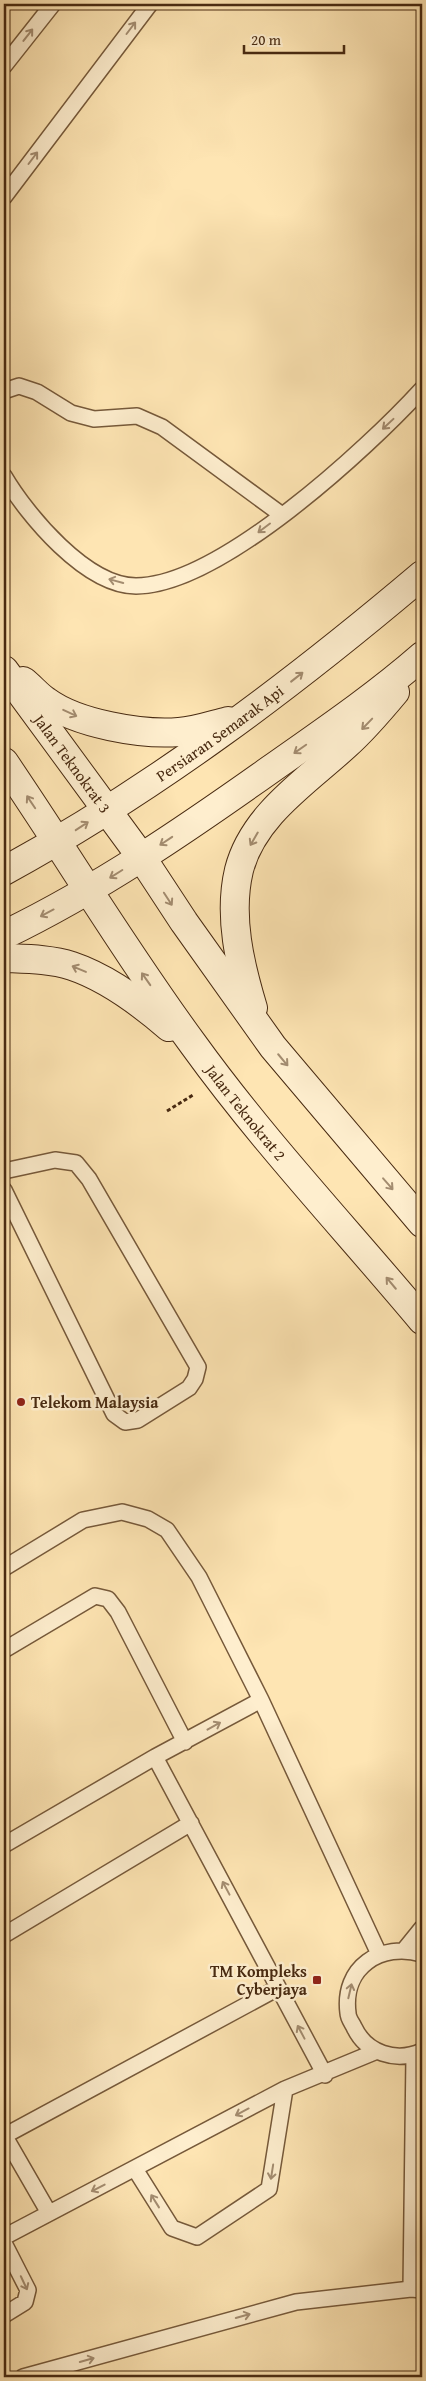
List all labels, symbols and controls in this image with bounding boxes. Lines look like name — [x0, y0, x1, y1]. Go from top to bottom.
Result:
one-way arrow — [126, 21, 136, 35]
scale bar — [244, 22, 344, 54]
one-way arrow — [23, 29, 34, 42]
text: 20 m — [251, 29, 282, 50]
one-way arrow — [28, 151, 38, 165]
one-way arrow — [381, 418, 394, 430]
one-way arrow — [258, 523, 271, 534]
one-way arrow — [109, 576, 125, 586]
one-way arrow — [290, 671, 303, 682]
street label: Persiaran Semarak Api — [151, 679, 289, 787]
street label: Jalan Teknokrat 3 — [27, 708, 117, 818]
one-way arrow — [62, 708, 77, 718]
one-way arrow — [361, 717, 373, 730]
one-way arrow — [294, 743, 307, 754]
one-way arrow — [26, 795, 36, 809]
one-way arrow — [75, 821, 89, 831]
one-way arrow — [248, 831, 258, 846]
one-way arrow — [159, 836, 173, 846]
one-way arrow — [109, 870, 123, 880]
one-way arrow — [164, 891, 174, 905]
one-way arrow — [40, 909, 55, 919]
one-way arrow — [72, 964, 87, 974]
one-way arrow — [141, 972, 151, 986]
one-way arrow — [277, 1053, 289, 1066]
street label: Jalan Teknokrat 2 — [199, 1058, 292, 1166]
one-way arrow — [382, 1177, 394, 1190]
one-way arrow — [385, 1276, 396, 1289]
place label: Telekom Malaysia — [31, 1390, 159, 1414]
marker: Telekom Malaysia — [15, 1396, 27, 1408]
one-way arrow — [206, 1721, 221, 1730]
one-way arrow — [220, 1882, 230, 1896]
place label: TM Kompleks Cyberjaya — [210, 1959, 308, 2001]
marker: TM Kompleks Cyberjaya — [311, 1974, 323, 1986]
one-way arrow — [346, 1984, 355, 2000]
one-way arrow — [296, 2025, 305, 2040]
one-way arrow — [235, 2108, 250, 2117]
one-way arrow — [266, 2164, 276, 2180]
one-way arrow — [91, 2184, 106, 2193]
one-way arrow — [149, 2194, 159, 2208]
one-way arrow — [20, 2275, 29, 2290]
one-way arrow — [235, 2311, 251, 2320]
one-way arrow — [78, 2354, 94, 2364]

